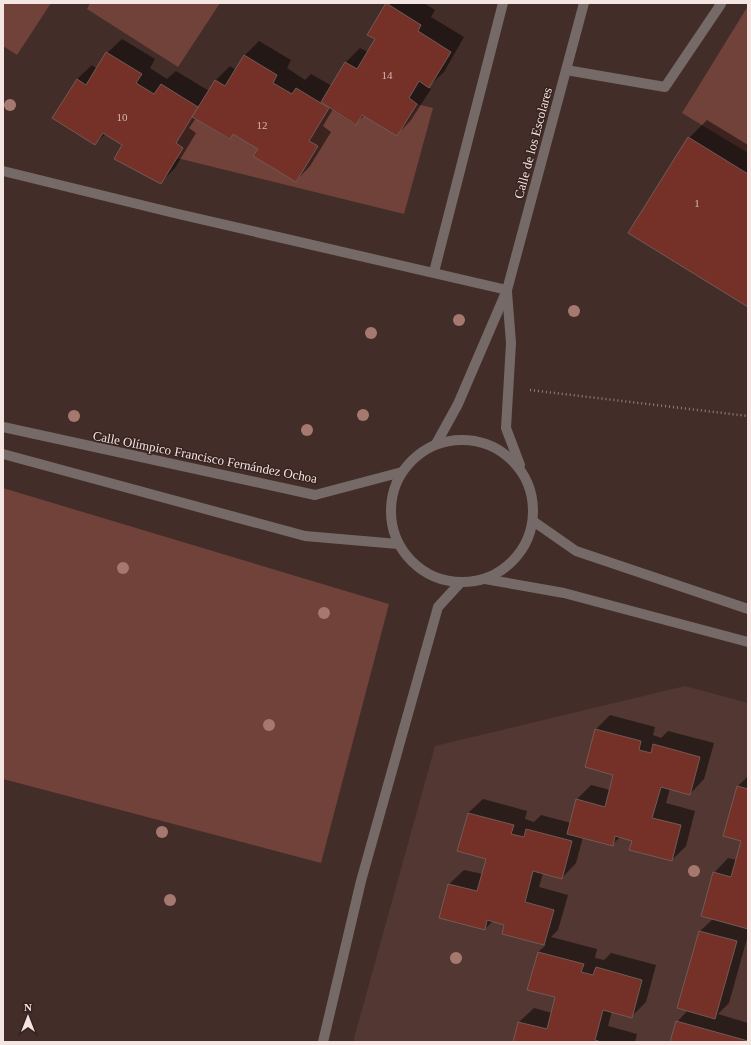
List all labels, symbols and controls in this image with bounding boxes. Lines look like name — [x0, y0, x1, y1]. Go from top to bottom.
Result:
house number: 14 — [382, 69, 393, 81]
street label: Calle de los Escolares — [511, 86, 555, 200]
house number: 10 — [117, 111, 128, 123]
house number: 12 — [257, 119, 268, 131]
house number: 1 — [694, 197, 700, 209]
street label: Calle Olímpico Francisco Fernández Ochoa — [92, 428, 319, 486]
north arrow — [8, 997, 48, 1037]
text: N — [24, 1001, 32, 1013]

